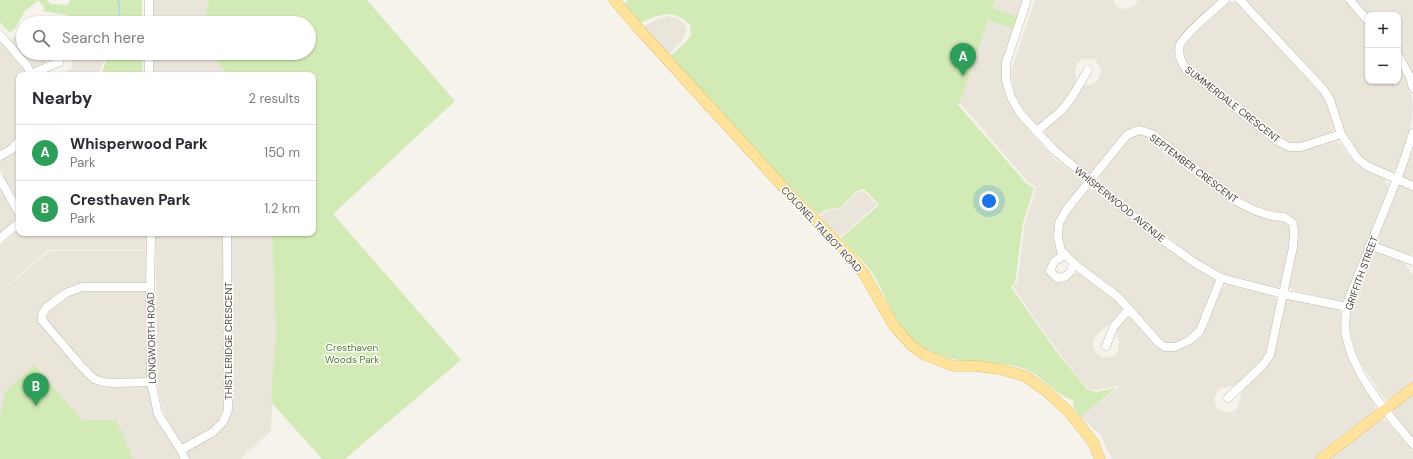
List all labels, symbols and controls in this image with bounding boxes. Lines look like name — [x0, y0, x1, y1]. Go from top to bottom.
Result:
map controls — [1365, 12, 1401, 84]
button: + — [1365, 12, 1401, 48]
search box — [16, 16, 316, 60]
icon: search — [30, 27, 52, 49]
text: Search here — [62, 28, 145, 48]
pin: A — [950, 43, 976, 76]
button: − — [1365, 48, 1401, 84]
street label: SUMMERDALE CRESCENT — [1182, 63, 1283, 146]
text: Nearby — [32, 87, 92, 109]
text: 2 results — [249, 90, 300, 107]
street label: SEPTEMBER CRESCENT — [1147, 131, 1241, 206]
text: Whisperwood Park — [70, 134, 208, 154]
text: A — [40, 144, 50, 161]
text: 150 m — [264, 144, 300, 161]
text: Park — [70, 154, 96, 171]
street label: WHISPERWOOD AVENUE — [1072, 164, 1168, 245]
street label: COLONEL TALBOT ROAD — [778, 184, 865, 275]
text: Cresthaven Park — [70, 190, 190, 210]
your location — [979, 191, 999, 211]
text: B — [41, 200, 49, 217]
text: 1.2 km — [264, 200, 300, 217]
text: Park — [70, 210, 96, 227]
street label: GRIFFITH STREET — [1342, 234, 1381, 312]
street label: THISTLERIDGE CRESCENT — [222, 282, 235, 400]
street label: LONGWORTH ROAD — [144, 292, 159, 384]
park label: Cresthaven Woods Park — [325, 341, 379, 366]
pin: B — [23, 373, 49, 406]

